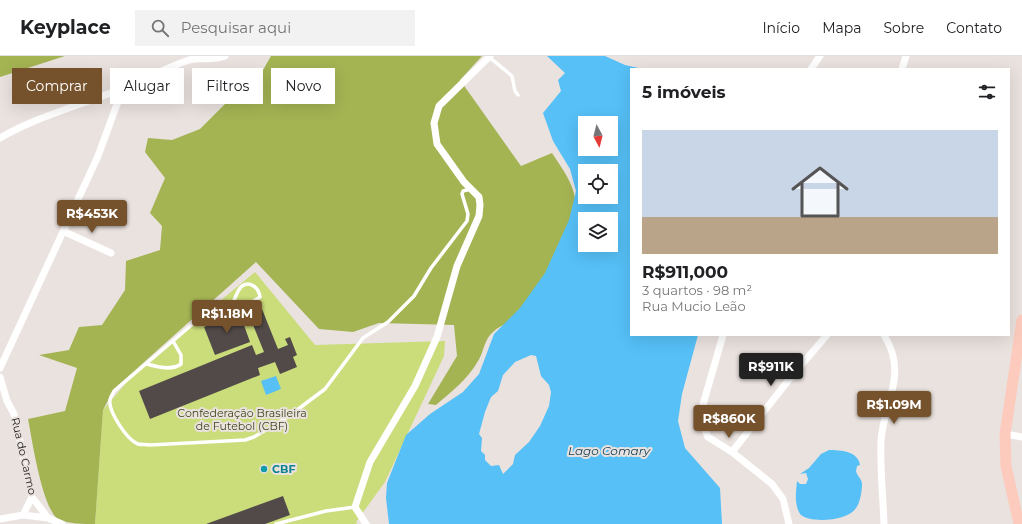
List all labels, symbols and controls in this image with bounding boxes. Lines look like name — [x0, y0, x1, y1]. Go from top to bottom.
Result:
search box — [135, 10, 415, 46]
text: Keyplace — [20, 16, 111, 39]
icon: search — [149, 17, 171, 39]
text: Pesquisar aqui — [181, 18, 291, 37]
text: Início — [762, 19, 800, 37]
text: Mapa — [822, 19, 862, 37]
text: Sobre — [884, 19, 924, 37]
text: Contato — [946, 19, 1002, 37]
chip: Comprar — [12, 68, 102, 104]
chip: Alugar — [110, 68, 184, 104]
chip: Filtros — [192, 68, 263, 104]
chip: Novo — [271, 68, 335, 104]
icon: filters — [976, 81, 998, 103]
text: 5 imóveis — [642, 82, 726, 102]
north arrow — [578, 116, 618, 156]
map controls — [578, 116, 618, 252]
icon: home — [784, 156, 856, 228]
button: locate — [578, 164, 618, 204]
pin: R$453K — [59, 200, 125, 234]
text: R$453K — [66, 205, 118, 221]
button: layers — [578, 212, 618, 252]
text: R$911,000 — [642, 262, 728, 282]
text: 3 quartos · 98 m² — [642, 282, 752, 298]
text: Rua Mucio Leão — [642, 298, 746, 314]
pin: R$1.18M — [190, 300, 264, 334]
text: R$1.18M — [201, 305, 253, 321]
pin: R$911K — [738, 353, 804, 387]
text: R$911K — [748, 358, 794, 374]
pin: R$1.09M — [857, 391, 931, 425]
text: R$1.09M — [866, 396, 922, 412]
pin: R$860K — [696, 405, 762, 439]
park label: Confederação Brasileira de Futebol (CBF) — [177, 406, 307, 433]
text: R$860K — [702, 410, 756, 426]
street label: Rua do Carmo — [8, 416, 40, 496]
water label: Lago Comary — [568, 443, 651, 458]
place label: CBF — [272, 462, 295, 476]
marker: CBF — [259, 464, 269, 474]

